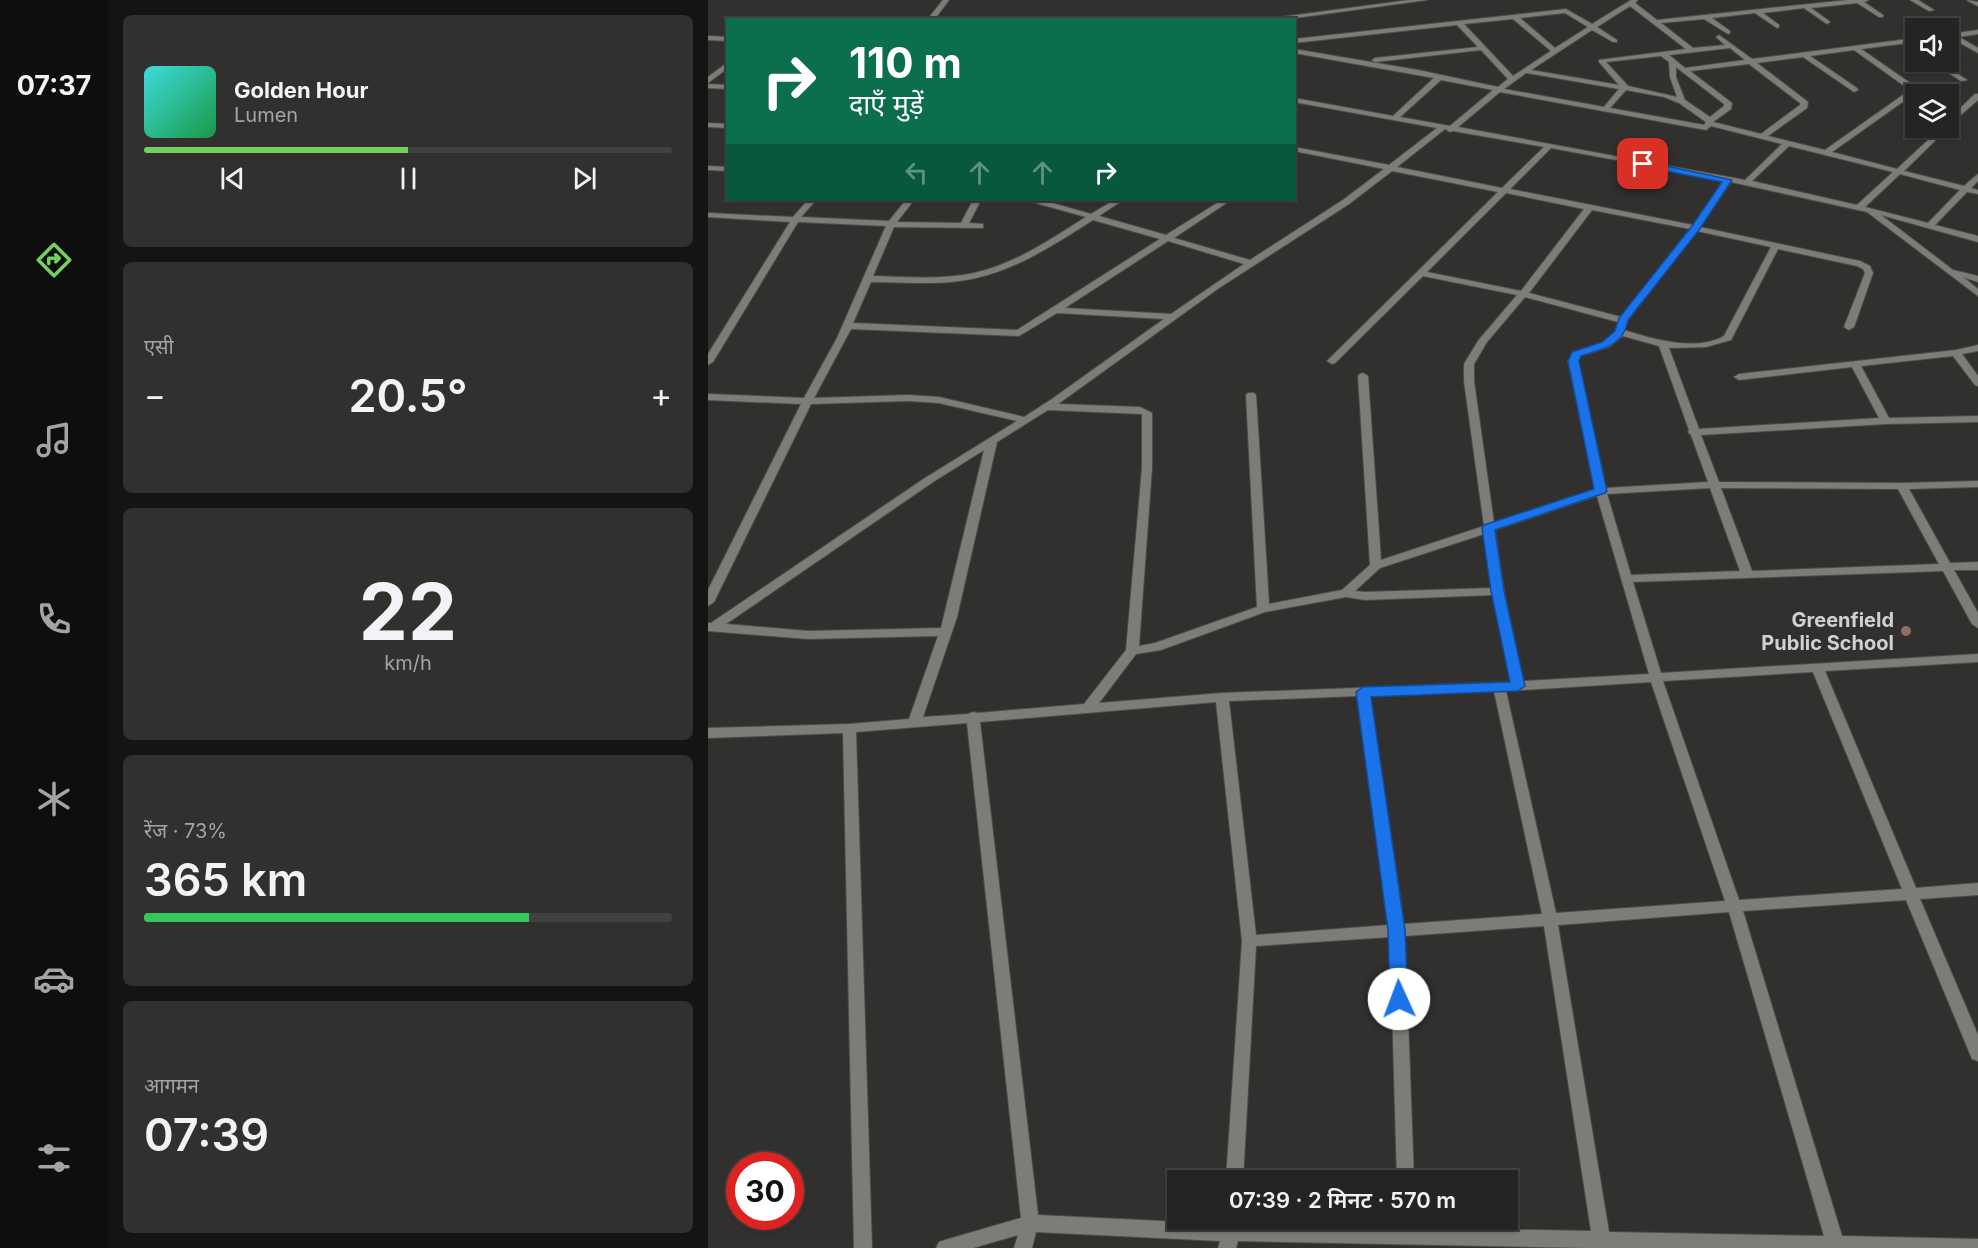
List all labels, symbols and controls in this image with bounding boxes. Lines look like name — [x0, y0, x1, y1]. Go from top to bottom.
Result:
map controls — [1905, 18, 1959, 138]
button: sound — [1905, 18, 1959, 72]
text: 110 m — [849, 37, 962, 88]
icon: right — [750, 42, 828, 120]
text: 07:37 — [17, 69, 91, 102]
text: Golden Hour — [234, 77, 368, 103]
button: layers — [1905, 84, 1959, 138]
text: दाएँ मुड़ें — [849, 88, 923, 121]
text: Lumen — [234, 103, 298, 127]
pin — [1617, 138, 1668, 189]
icon: arrive — [1626, 147, 1659, 180]
icon: left — [900, 156, 933, 189]
icon: ahead — [963, 156, 996, 189]
icon: ahead — [1026, 156, 1059, 189]
icon: right — [1089, 156, 1122, 189]
icon: previous — [216, 162, 249, 195]
icon: pause — [392, 162, 425, 195]
icon: next — [568, 162, 601, 195]
icon: directions — [33, 239, 75, 281]
text: एसी — [144, 335, 174, 359]
text: 20.5° — [348, 368, 468, 423]
text: − — [144, 375, 166, 415]
text: + — [650, 375, 672, 415]
icon: music — [33, 419, 75, 461]
text: 22 — [359, 564, 457, 659]
icon: phone — [33, 598, 75, 640]
place label: Greenfield Public School — [1761, 608, 1894, 655]
marker: Greenfield Public School — [1899, 624, 1913, 638]
text: km/h — [384, 651, 432, 675]
icon: climate — [33, 778, 75, 820]
text: रेंज · 73% — [144, 819, 227, 843]
text: 365 km — [144, 852, 307, 907]
icon: car — [33, 958, 75, 1000]
position arrow — [1367, 967, 1431, 1031]
text: आगमन — [144, 1074, 199, 1098]
text: 07:39 — [144, 1107, 269, 1162]
icon: filters — [33, 1137, 75, 1179]
speed limit sign: 30 — [726, 1152, 804, 1230]
text: 07:39 · 2 मिनट · 570 m — [1229, 1187, 1456, 1213]

